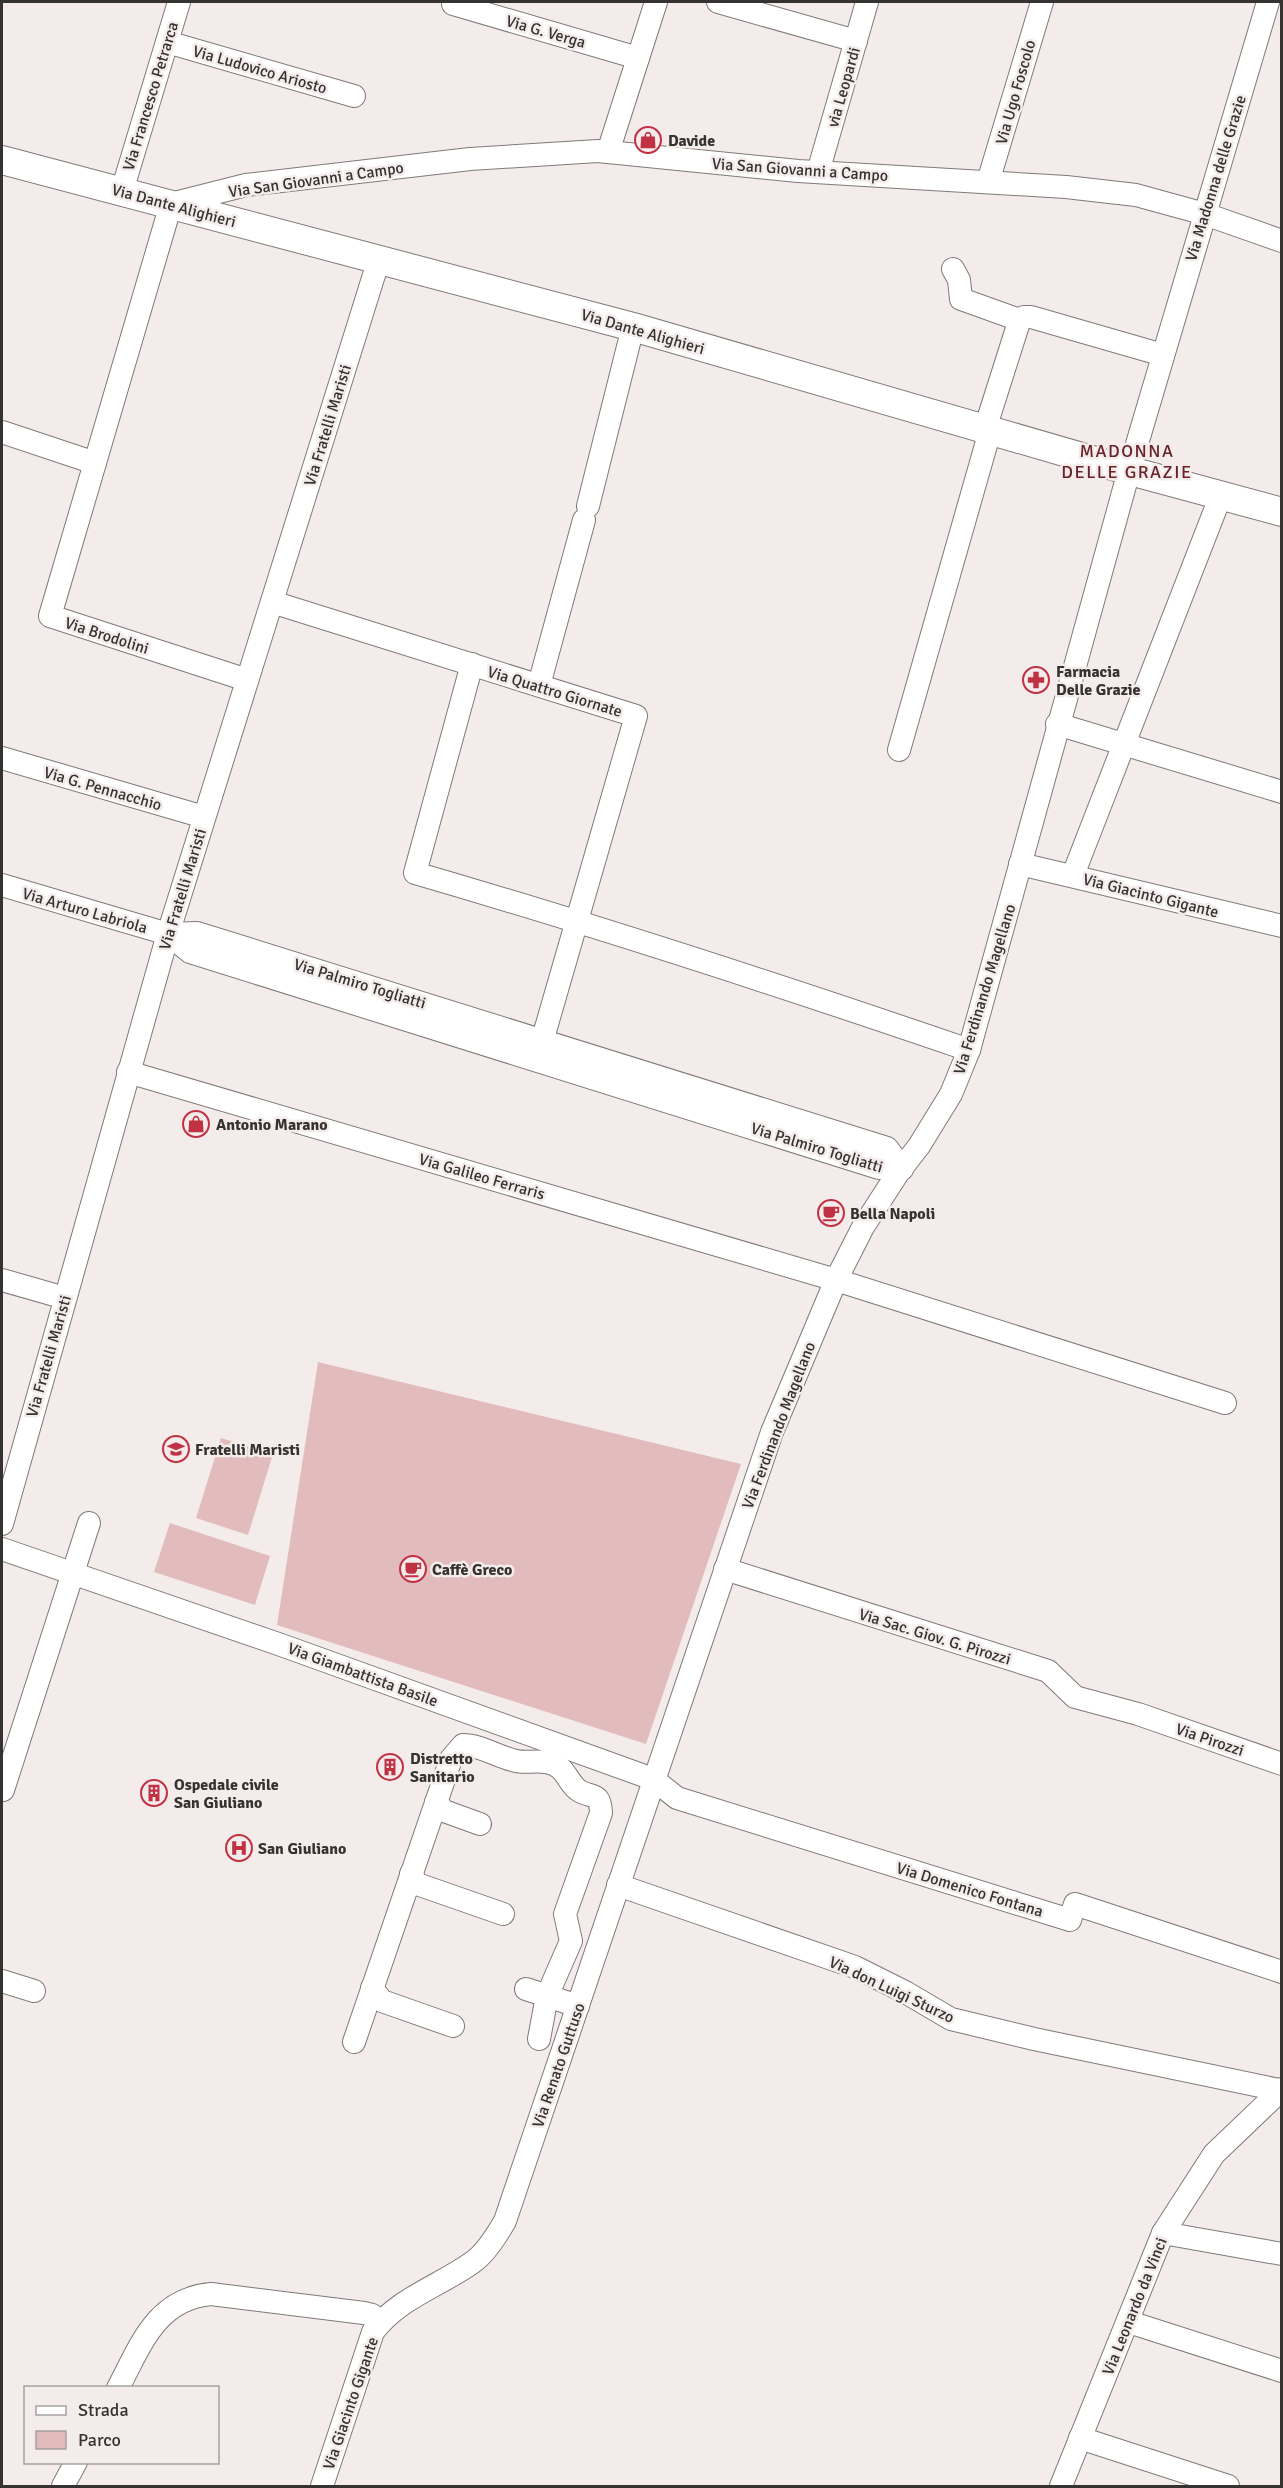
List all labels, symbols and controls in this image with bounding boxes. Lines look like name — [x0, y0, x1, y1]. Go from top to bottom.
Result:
street label: Via G. Verga — [504, 11, 588, 53]
street label: Via Francesco Petrarca — [119, 19, 183, 173]
street label: Via Ugo Foscolo — [991, 38, 1040, 147]
street label: Via Ludovico Ariosto — [190, 41, 329, 99]
street label: via Leopardi — [823, 45, 865, 130]
street label: Via Madonna delle Grazie — [1181, 93, 1251, 264]
shop icon: Davide — [633, 125, 663, 155]
place label: Davide — [668, 131, 715, 151]
street label: Via San Giovanni a Campo — [711, 154, 889, 186]
street label: Via San Giovanni a Campo — [227, 158, 405, 202]
street label: Via Dante Alighieri — [109, 180, 238, 232]
street label: Via Dante Alighieri — [579, 305, 707, 359]
street label: Via Fratelli Maristi — [300, 362, 356, 488]
district label: MADONNA DELLE GRAZIE — [1061, 440, 1193, 483]
street label: Via Brodolini — [62, 613, 151, 659]
street label: Via Quattro Giornate — [485, 662, 625, 722]
place label: Farmacia Delle Grazie — [1056, 662, 1141, 700]
pharmacy icon: Farmacia Delle Grazie — [1021, 665, 1051, 695]
street label: Via G. Pennacchio — [41, 763, 164, 815]
street label: Via Fratelli Maristi — [155, 826, 211, 952]
street label: Via Giacinto Gigante — [1081, 869, 1221, 923]
street label: Via Arturo Labriola — [20, 884, 150, 938]
street label: Via Ferdinando Magellano — [949, 902, 1020, 1077]
street label: Via Palmiro Togliatti — [291, 954, 428, 1014]
shop icon: Antonio Marano — [181, 1109, 211, 1139]
place label: Antonio Marano — [216, 1115, 328, 1135]
street label: Via Palmiro Togliatti — [748, 1118, 885, 1178]
street label: Via Galileo Ferraris — [416, 1149, 547, 1205]
cafe icon: Bella Napoli — [816, 1198, 846, 1228]
place label: Bella Napoli — [850, 1204, 935, 1224]
street label: Via Fratelli Maristi — [22, 1293, 76, 1420]
street label: Via Ferdinando Magellano — [738, 1339, 820, 1512]
school or university icon: Fratelli Maristi — [161, 1434, 191, 1464]
place label: Fratelli Maristi — [195, 1440, 300, 1460]
cafe icon: Caffè Greco — [398, 1554, 428, 1584]
place label: Caffè Greco — [432, 1560, 512, 1580]
street label: Via Sac. Giov. G. Pirozzi — [856, 1604, 1013, 1670]
street label: Via Giambattista Basile — [285, 1638, 441, 1711]
street label: Via Pirozzi — [1173, 1719, 1246, 1761]
place label: Distretto Sanitario — [410, 1749, 475, 1787]
building icon: Distretto Sanitario — [375, 1752, 405, 1782]
place label: Ospedale civile San Giuliano — [174, 1775, 279, 1813]
building icon: Ospedale civile San Giuliano — [139, 1778, 169, 1808]
hospital icon: San Giuliano — [224, 1833, 254, 1863]
place label: San Giuliano — [258, 1839, 346, 1859]
street label: Via Domenico Fontana — [894, 1858, 1046, 1922]
street label: Via don Luigi Sturzo — [826, 1952, 957, 2028]
street label: Via Renato Guttuso — [528, 2000, 590, 2130]
street label: Via Leonardo da Vinci — [1098, 2235, 1172, 2378]
street label: Via Giacinto Gigante — [319, 2334, 383, 2472]
legend — [24, 2386, 219, 2464]
text: Strada — [78, 2399, 129, 2421]
text: Parco — [78, 2429, 121, 2451]

